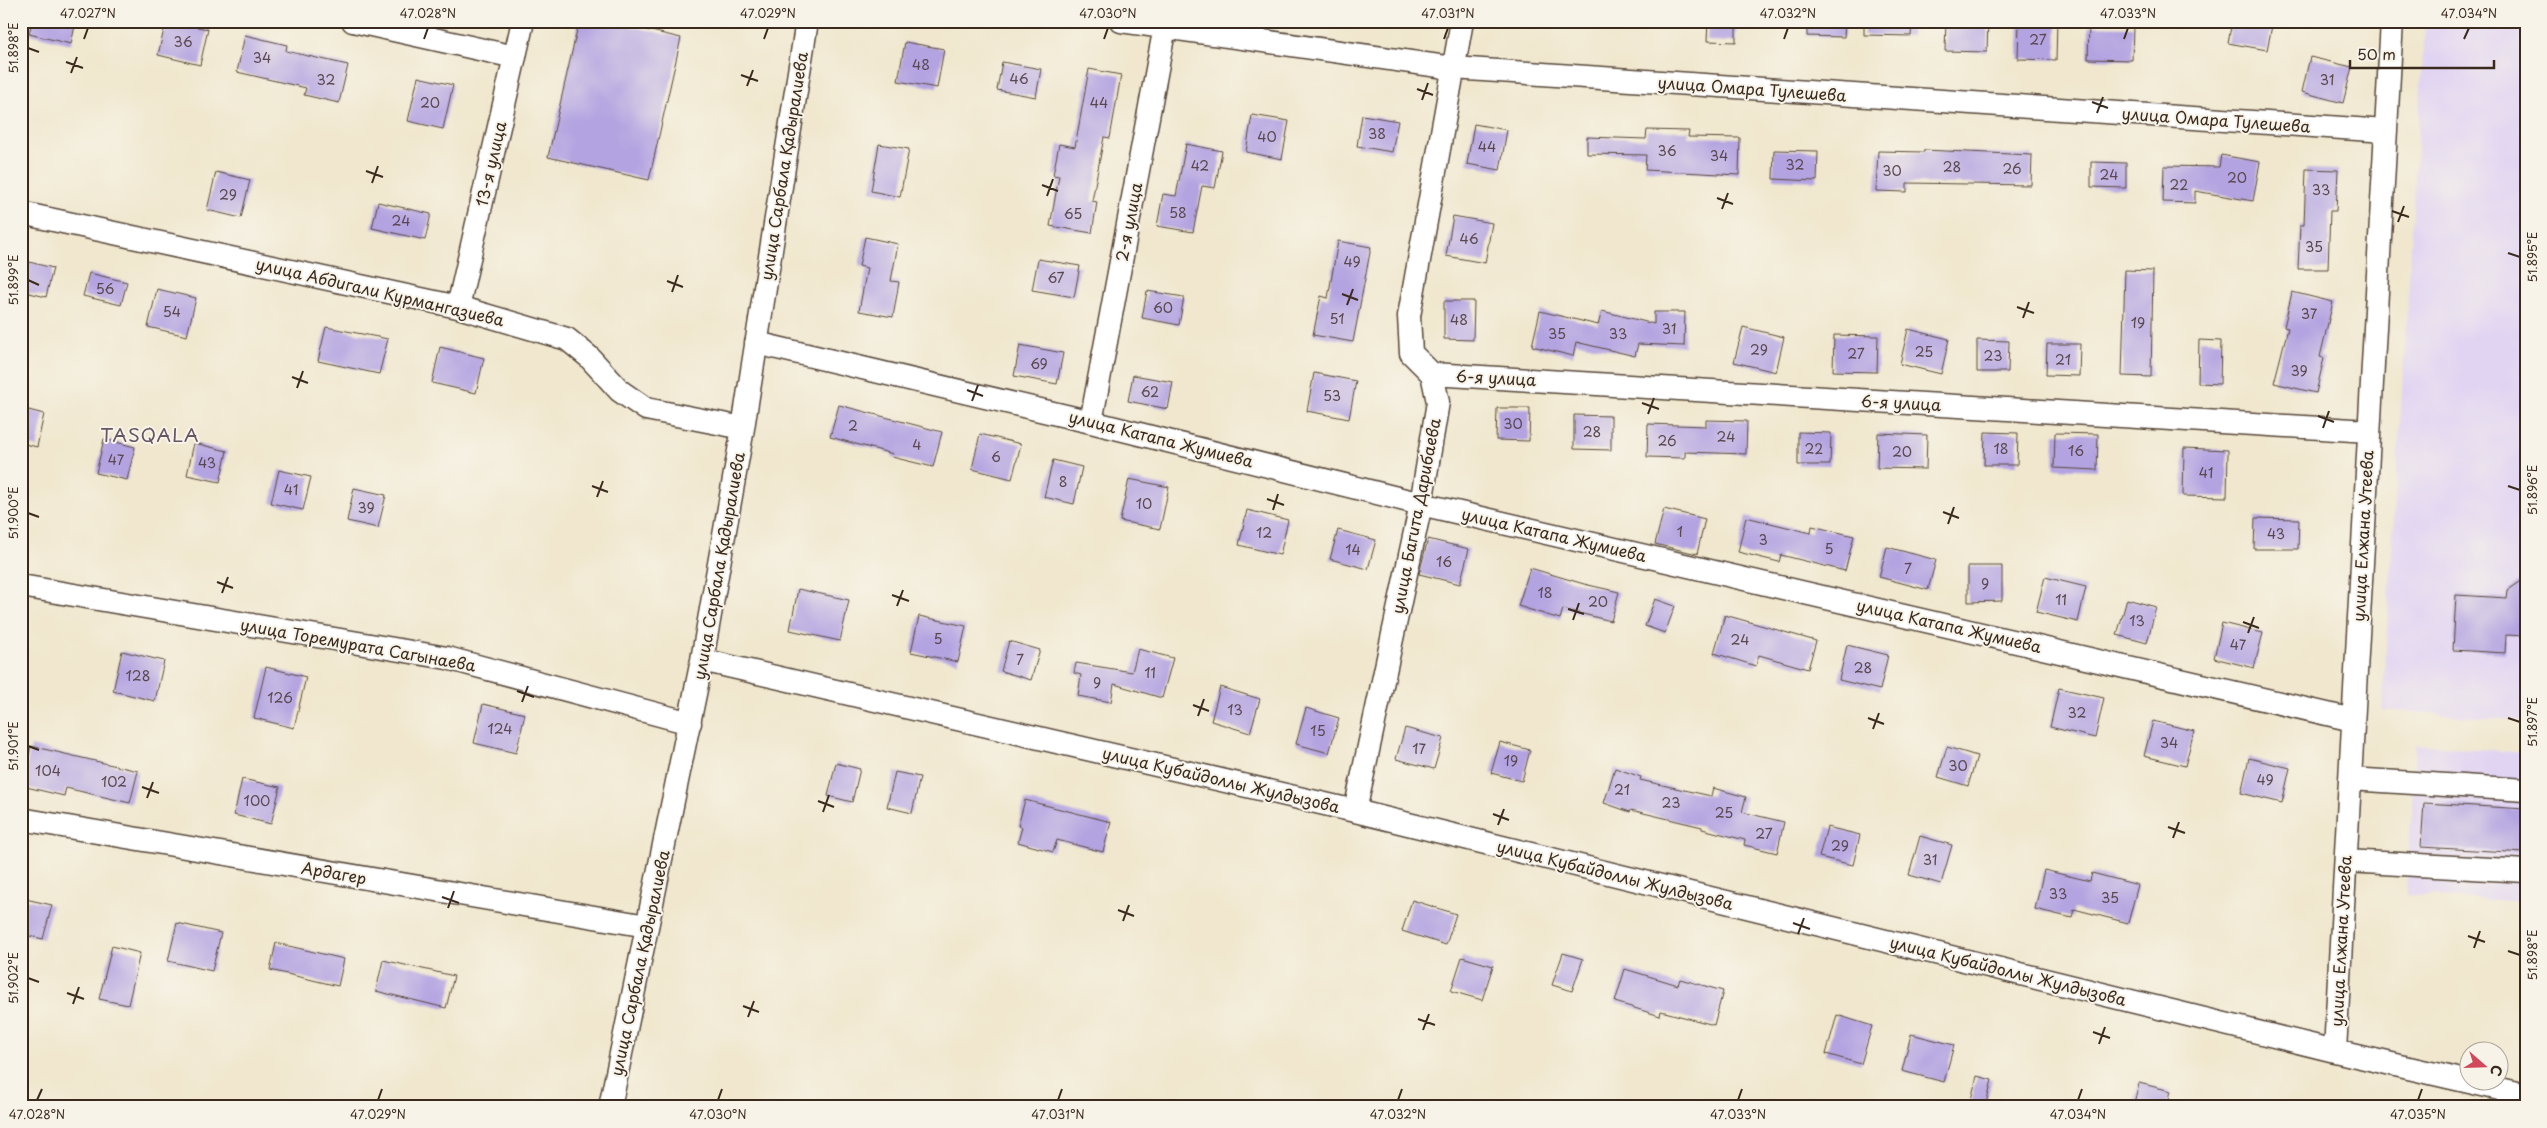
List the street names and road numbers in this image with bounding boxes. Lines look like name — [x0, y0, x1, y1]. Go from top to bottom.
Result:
street label: улица Сарбала Қадыралиева — [753, 50, 813, 282]
street label: улица Омара Тулешева — [1657, 69, 1847, 107]
street label: улица Омара Тулешева — [2121, 100, 2311, 138]
street label: 13-я улица — [469, 119, 511, 209]
street label: 2-я улица — [1109, 180, 1147, 263]
street label: улица Абдигали Курмангазиева — [254, 251, 507, 331]
street label: 6-я улица — [1455, 363, 1537, 391]
street label: 6-я улица — [1860, 388, 1942, 416]
street label: улица Катапа Жумиева — [1067, 404, 1256, 473]
street label: улица Багита Дарибаева — [1384, 416, 1446, 616]
street label: улица Сарбала Қадыралиева — [686, 450, 750, 682]
street label: улица Елжана Утеева — [2346, 450, 2378, 622]
street label: улица Катапа Жумиева — [1459, 501, 1649, 567]
street label: улица Катапа Жумиева — [1854, 592, 2044, 658]
street label: улица Торемурата Сагынаева — [239, 611, 478, 677]
street label: улица Кубайдоллы Жулдызова — [1100, 740, 1342, 818]
street label: улица Кубайдоллы Жулдызова — [1494, 833, 1736, 915]
street label: улица Сарбала Қадыралиева — [603, 847, 675, 1078]
street label: Ардагер — [300, 854, 369, 890]
street label: улица Елжана Утеева — [2324, 855, 2356, 1027]
street label: улица Кубайдоллы Жулдызова — [1887, 929, 2129, 1011]

